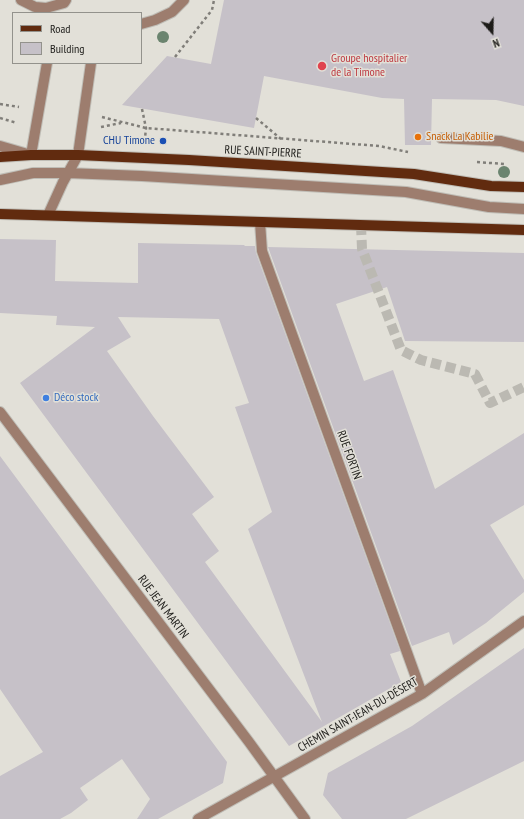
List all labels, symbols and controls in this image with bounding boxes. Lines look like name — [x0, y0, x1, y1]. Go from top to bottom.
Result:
legend — [12, 12, 142, 64]
north arrow — [472, 12, 512, 52]
text: Road — [50, 21, 70, 36]
text: N — [491, 36, 501, 51]
text: Building — [50, 41, 85, 56]
place label: Groupe hospitalier de la Timone — [331, 52, 407, 80]
marker: Groupe hospitalier de la Timone — [316, 60, 328, 72]
place label: Snack La Kabilie — [426, 130, 493, 144]
marker: Snack La Kabilie — [413, 132, 423, 142]
place label: CHU Timone — [103, 134, 155, 148]
marker: CHU Timone — [158, 136, 168, 146]
street label: RUE SAINT-PIERRE — [224, 143, 302, 161]
place label: Déco stock — [54, 391, 98, 405]
marker: Déco stock — [41, 393, 51, 403]
street label: RUE FORTIN — [334, 429, 364, 481]
street label: RUE JEAN MARTIN — [135, 572, 191, 642]
street label: CHEMIN SAINT-JEAN-DU-DÉSERT — [295, 675, 421, 755]

